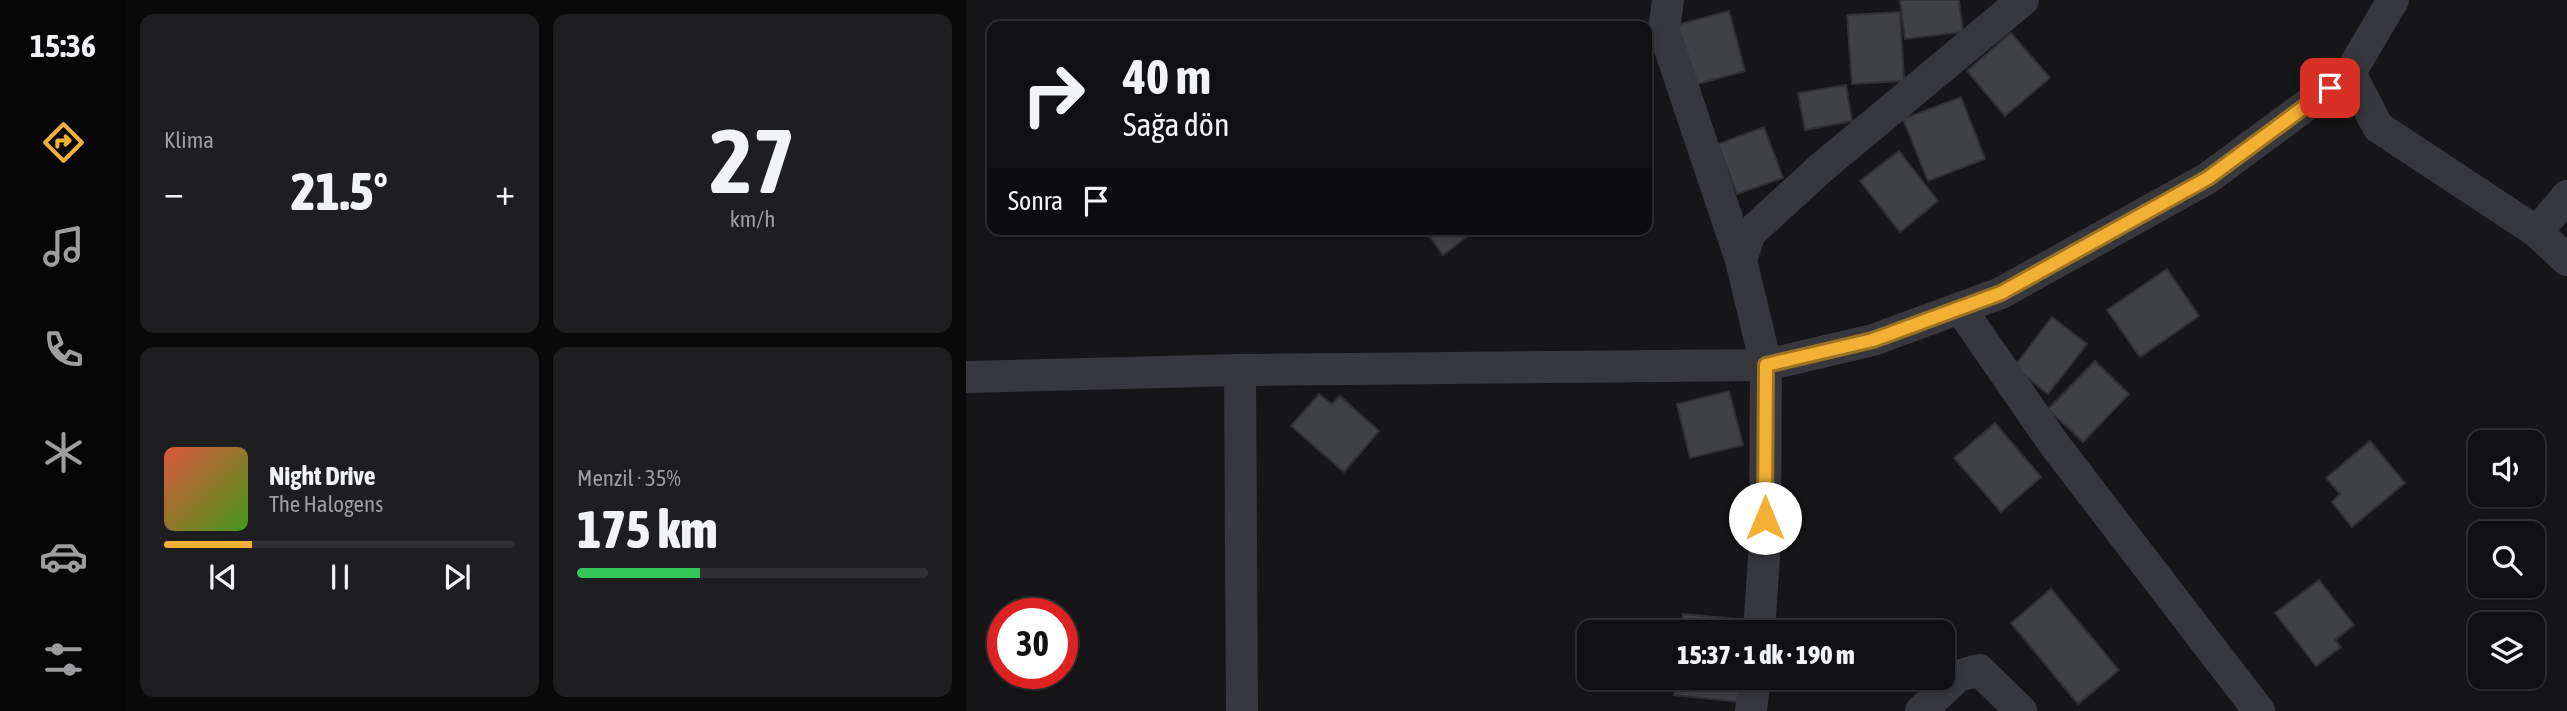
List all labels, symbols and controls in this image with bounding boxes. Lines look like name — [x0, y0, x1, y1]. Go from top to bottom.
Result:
text: 15:36 — [30, 27, 96, 64]
text: 40 m — [1123, 48, 1211, 104]
icon: right — [1008, 49, 1099, 140]
pin — [2300, 58, 2360, 118]
icon: arrive — [2311, 69, 2349, 107]
text: Sağa dön — [1123, 106, 1229, 143]
text: 27 — [710, 108, 795, 212]
icon: directions — [39, 118, 88, 167]
text: Klima — [164, 127, 214, 153]
text: 21.5° — [291, 161, 388, 221]
text: − — [164, 170, 184, 213]
text: + — [495, 170, 515, 213]
icon: arrive — [1077, 182, 1115, 220]
text: Sonra — [1008, 186, 1063, 216]
text: km/h — [730, 206, 775, 232]
icon: music — [39, 222, 88, 271]
icon: phone — [39, 325, 88, 374]
icon: climate — [39, 428, 88, 477]
map controls — [2468, 430, 2545, 689]
button: sound — [2468, 430, 2545, 507]
text: Night Drive — [269, 461, 376, 491]
text: Menzil · 35% — [577, 465, 681, 491]
position arrow — [1728, 481, 1802, 555]
text: The Halogens — [269, 491, 383, 517]
text: 175 km — [577, 499, 718, 559]
button: search — [2468, 521, 2545, 598]
icon: car — [39, 532, 88, 581]
icon: previous — [204, 558, 242, 596]
icon: pause — [321, 558, 359, 596]
icon: next — [438, 558, 476, 596]
speed limit sign: 30 — [987, 598, 1078, 689]
button: layers — [2468, 612, 2545, 689]
icon: filters — [39, 635, 88, 684]
text: 15:37 · 1 dk · 190 m — [1677, 640, 1855, 670]

